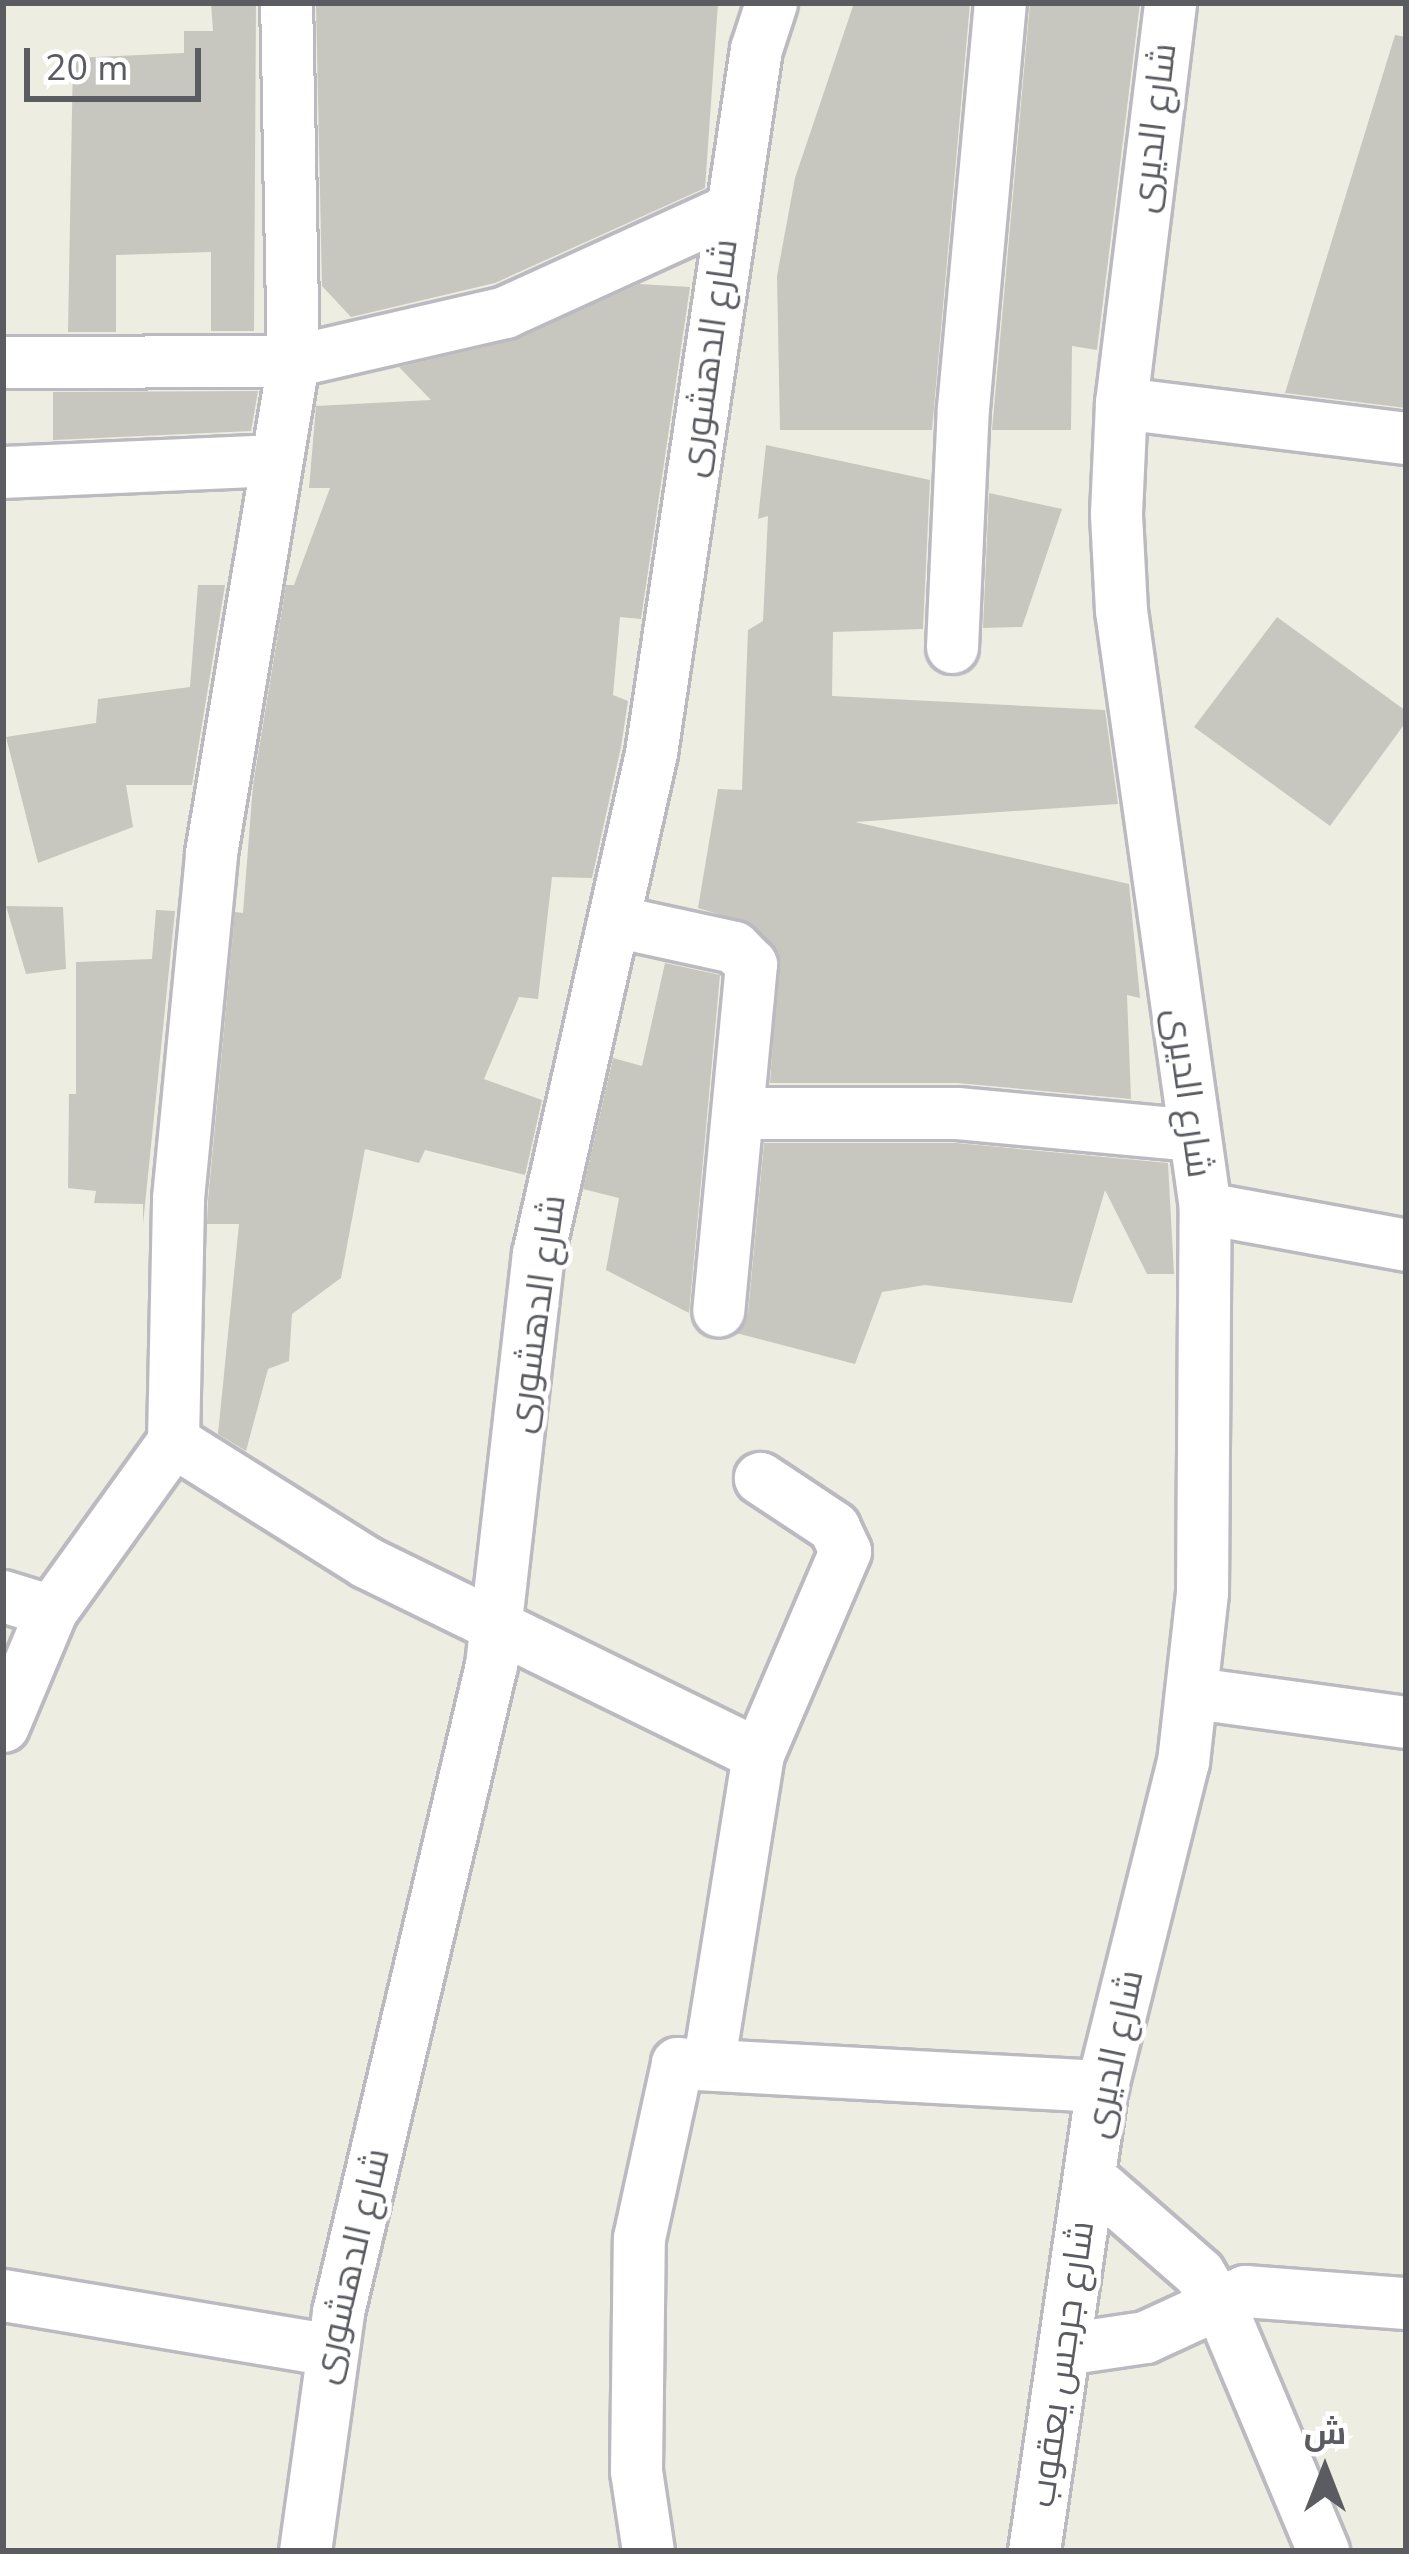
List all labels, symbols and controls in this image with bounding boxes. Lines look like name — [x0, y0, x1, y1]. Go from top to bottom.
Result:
scale bar — [30, 24, 207, 98]
street label: شارع الديرى — [1122, 41, 1186, 215]
text: 20 m — [45, 44, 128, 93]
street label: شارع الدهشورى — [671, 236, 747, 480]
street label: شارع الديرى — [1155, 1006, 1221, 1180]
street label: شارع الدهشورى — [499, 1192, 575, 1436]
street label: شارع الديرى — [1075, 1966, 1153, 2142]
street label: شارع الدهشورى — [303, 2144, 399, 2388]
street label: شارع جرجس يعقوب — [1021, 2218, 1103, 2510]
north arrow — [1265, 2410, 1385, 2530]
text: ش — [1304, 2411, 1346, 2456]

